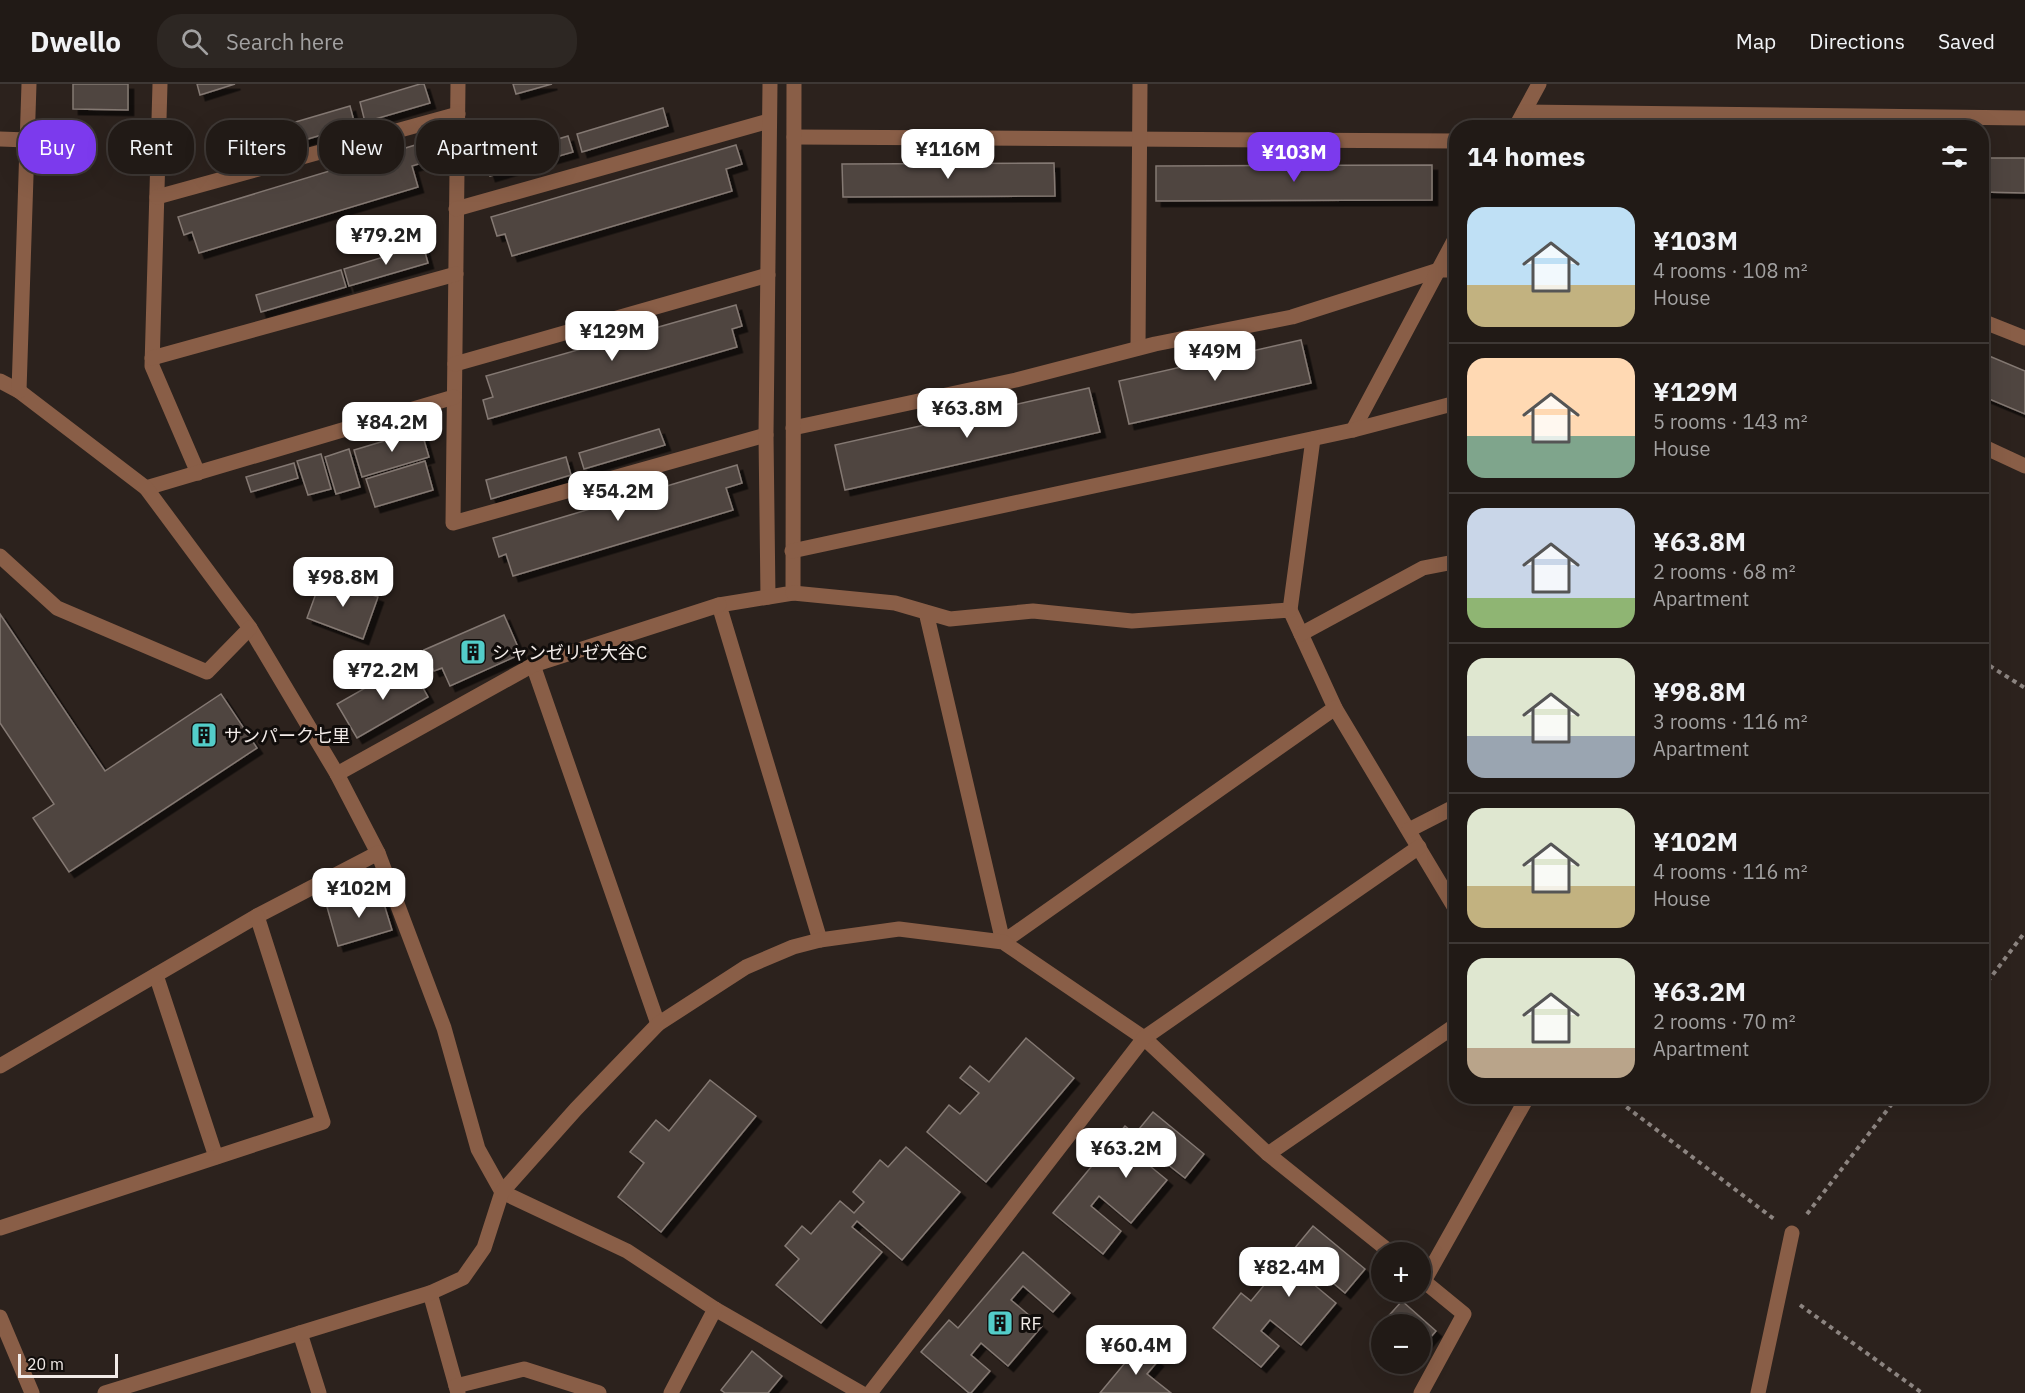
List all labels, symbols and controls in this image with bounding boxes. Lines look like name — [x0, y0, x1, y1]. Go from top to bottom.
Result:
search box — [157, 14, 577, 68]
text: Dwello — [30, 23, 121, 60]
icon: search — [178, 25, 211, 58]
text: Search here — [226, 27, 344, 56]
text: Map — [1736, 27, 1776, 55]
text: Directions — [1809, 27, 1905, 55]
text: Saved — [1938, 27, 1995, 55]
chip: Buy — [18, 120, 96, 174]
chip: Rent — [108, 120, 194, 174]
chip: Filters — [206, 120, 307, 174]
chip: New — [319, 120, 404, 174]
chip: Apartment — [416, 120, 559, 174]
pin: ¥116M — [906, 129, 990, 180]
pin: ¥103M — [1252, 132, 1336, 183]
text: ¥116M — [915, 135, 981, 162]
text: ¥103M — [1261, 138, 1327, 165]
text: 14 homes — [1467, 139, 1585, 173]
icon: filters — [1938, 140, 1971, 173]
pin: ¥79.2M — [337, 215, 435, 266]
text: ¥79.2M — [350, 221, 422, 248]
text: ¥103M — [1653, 223, 1738, 257]
icon: home — [1515, 231, 1587, 303]
text: 4 rooms · 108 m² — [1653, 257, 1808, 284]
text: House — [1653, 284, 1710, 311]
pin: ¥129M — [570, 311, 654, 362]
text: ¥129M — [579, 317, 645, 344]
pin: ¥49M — [1179, 331, 1251, 382]
text: ¥49M — [1188, 337, 1242, 364]
text: ¥129M — [1653, 374, 1738, 408]
icon: home — [1515, 382, 1587, 454]
pin: ¥63.8M — [918, 388, 1016, 439]
text: ¥63.8M — [931, 394, 1003, 421]
pin: ¥84.2M — [343, 402, 441, 453]
text: ¥84.2M — [356, 408, 428, 435]
text: 5 rooms · 143 m² — [1653, 408, 1808, 435]
text: House — [1653, 435, 1710, 462]
pin: ¥54.2M — [569, 471, 667, 522]
text: ¥54.2M — [582, 477, 654, 504]
text: ¥63.8M — [1653, 524, 1746, 558]
icon: home — [1515, 532, 1587, 604]
pin: ¥98.8M — [294, 557, 392, 608]
text: 2 rooms · 68 m² — [1653, 558, 1796, 585]
text: ¥98.8M — [307, 563, 379, 590]
text: Apartment — [1653, 585, 1749, 612]
building icon: シャンゼリゼ大谷C — [458, 637, 488, 667]
place label: シャンゼリゼ大谷C — [492, 641, 647, 664]
pin: ¥72.2M — [334, 650, 432, 701]
text: ¥72.2M — [347, 656, 419, 683]
text: ¥98.8M — [1653, 674, 1746, 708]
icon: home — [1515, 682, 1587, 754]
text: 3 rooms · 116 m² — [1653, 708, 1808, 735]
building icon: サンパーク七里 — [189, 720, 219, 750]
place label: サンパーク七里 — [224, 724, 350, 747]
text: Apartment — [1653, 735, 1749, 762]
text: ¥102M — [1653, 824, 1738, 858]
icon: home — [1515, 832, 1587, 904]
text: 4 rooms · 116 m² — [1653, 858, 1808, 885]
pin: ¥102M — [317, 868, 401, 919]
text: ¥102M — [326, 874, 392, 901]
text: House — [1653, 885, 1710, 912]
text: ¥63.2M — [1653, 974, 1746, 1008]
icon: home — [1515, 982, 1587, 1054]
text: 2 rooms · 70 m² — [1653, 1008, 1796, 1035]
text: Apartment — [1653, 1035, 1749, 1062]
pin: ¥63.2M — [1077, 1128, 1175, 1179]
text: ¥63.2M — [1090, 1134, 1162, 1161]
map controls — [1371, 1242, 1431, 1374]
button: + — [1371, 1242, 1431, 1302]
pin: ¥82.4M — [1240, 1247, 1338, 1298]
text: ¥82.4M — [1253, 1253, 1325, 1280]
building icon: RF — [985, 1308, 1015, 1338]
place label: RF — [1020, 1312, 1042, 1335]
button: − — [1371, 1314, 1431, 1374]
pin: ¥60.4M — [1087, 1325, 1185, 1376]
text: ¥60.4M — [1100, 1331, 1172, 1358]
scale bar — [18, 1351, 118, 1378]
text: 20 m — [27, 1354, 64, 1374]

